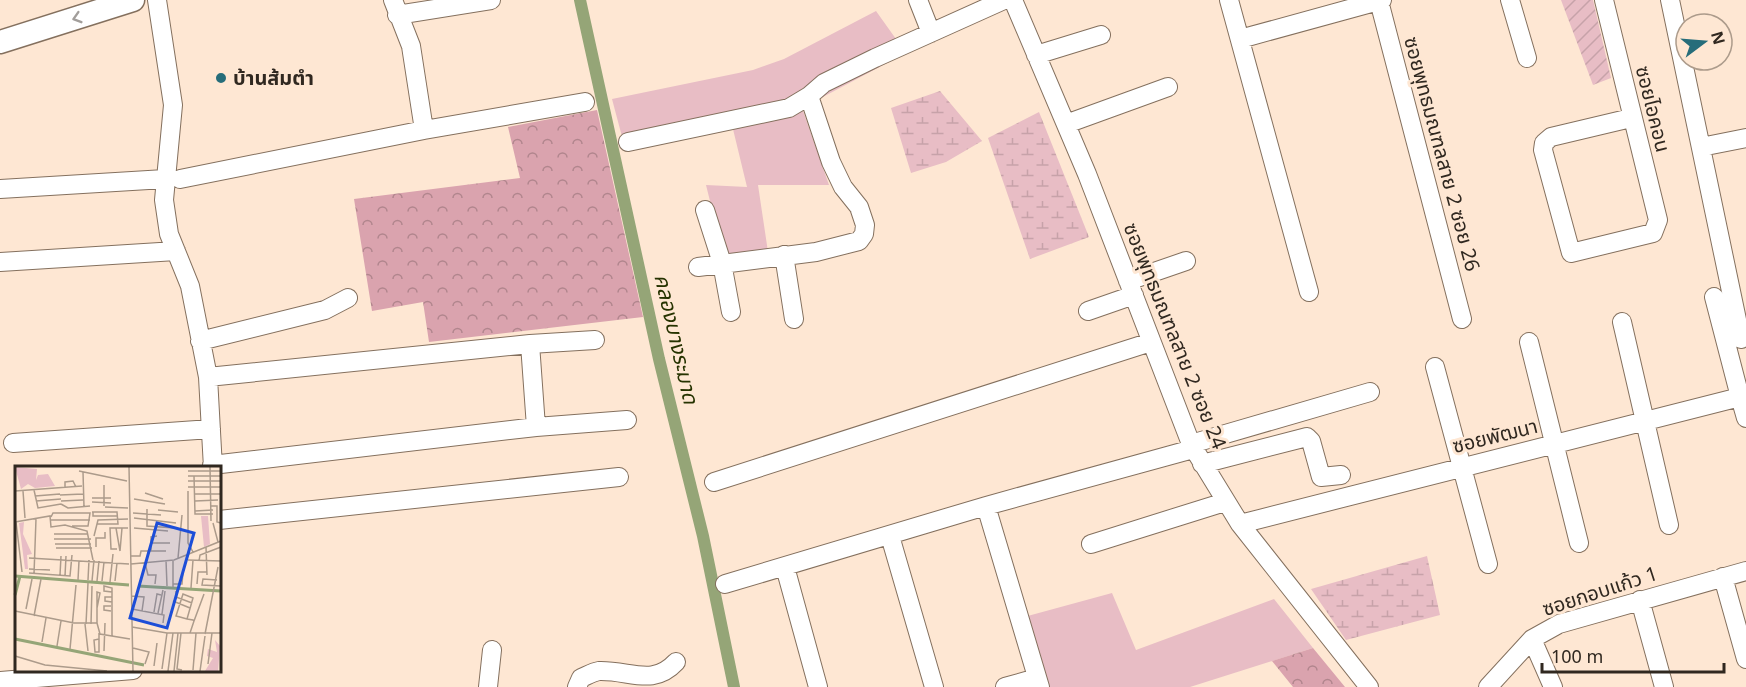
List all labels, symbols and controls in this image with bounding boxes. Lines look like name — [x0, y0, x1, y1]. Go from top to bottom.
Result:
one-way arrow — [72, 10, 83, 23]
north arrow — [1674, 12, 1734, 72]
text: N — [1706, 29, 1731, 47]
street label: ซอยพุทธมณฑลสาย 2 ซอย 26 — [1398, 34, 1487, 274]
street label: ซอยไอคอน — [1630, 63, 1677, 155]
place label: บ้านส้มตำ — [233, 64, 314, 91]
marker: บ้านส้มตำ — [214, 71, 228, 85]
street label: ซอยพุทธมณฑลสาย 2 ซอย 24 — [1118, 219, 1233, 453]
water label: คลองบางระมาด — [648, 271, 706, 407]
street label: ซอยพัฒนา — [1449, 412, 1540, 459]
inset map — [15, 466, 220, 672]
street label: ซอยกอบแก้ว 1 — [1539, 559, 1661, 622]
scale bar — [1542, 636, 1724, 674]
text: 100 m — [1551, 644, 1603, 668]

